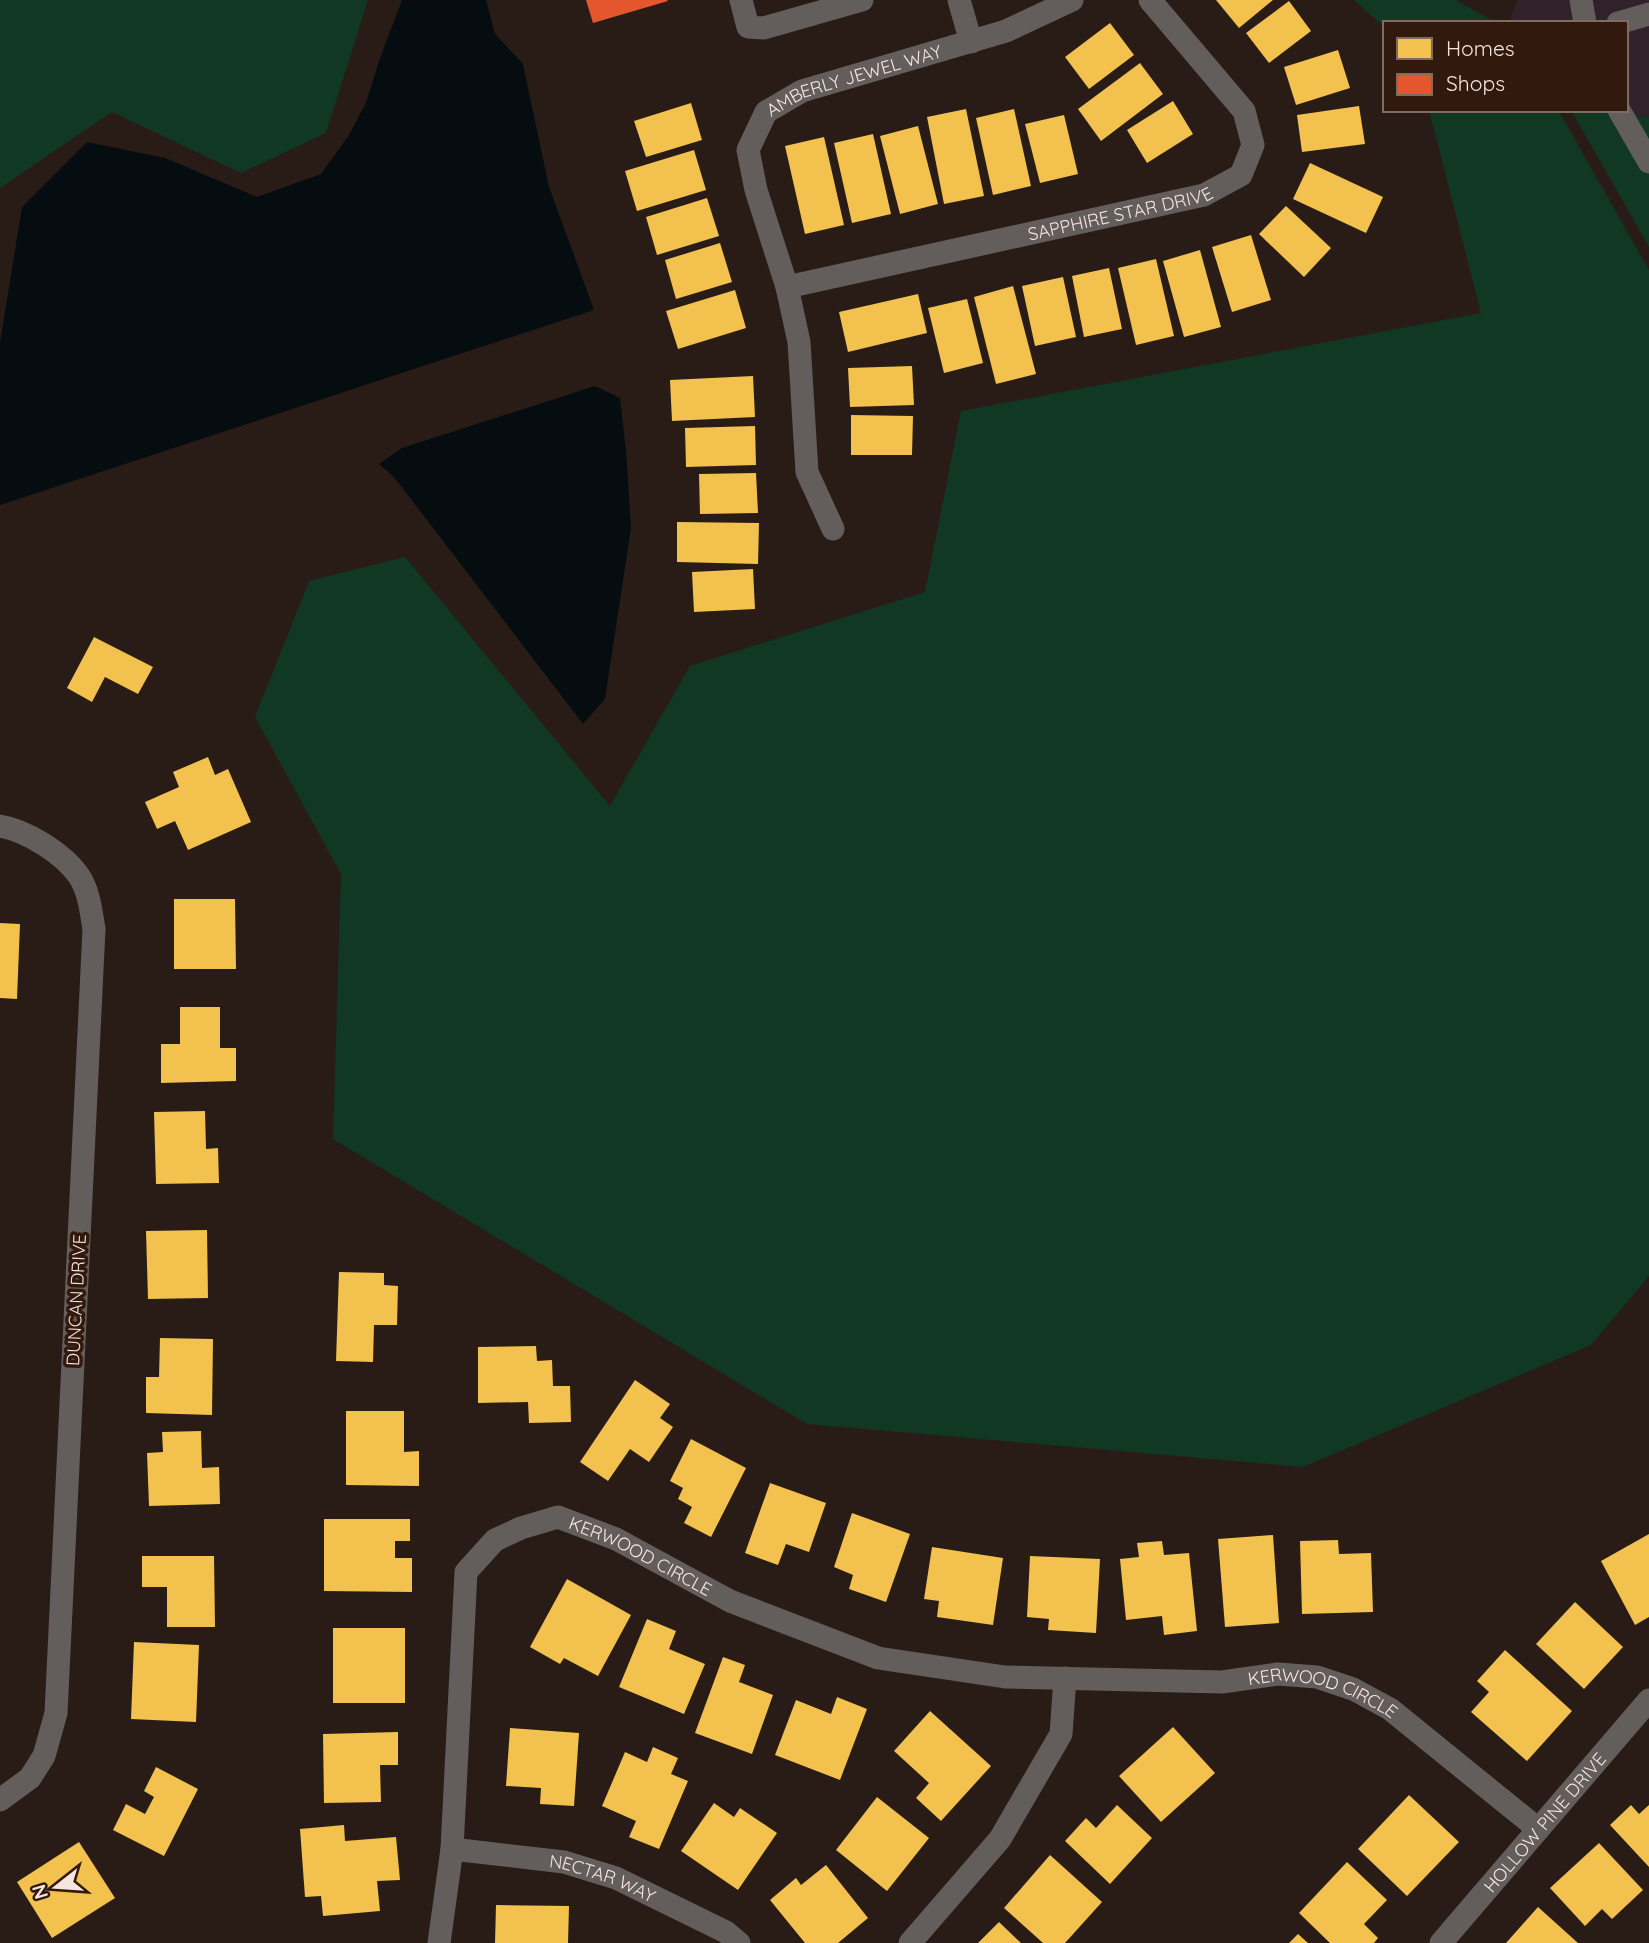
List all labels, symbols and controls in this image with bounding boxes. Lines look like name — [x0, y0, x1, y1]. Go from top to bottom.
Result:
legend — [1383, 21, 1628, 112]
text: Homes — [1446, 35, 1515, 61]
street label: AMBERLY JEWEL WAY — [762, 39, 944, 121]
text: Shops — [1446, 70, 1505, 96]
street label: SAPPHIRE STAR DRIVE — [1026, 181, 1217, 245]
street label: DUNCAN DRIVE — [61, 1233, 91, 1367]
street label: KERWOOD CIRCLE — [566, 1511, 716, 1601]
street label: KERWOOD CIRCLE — [1246, 1662, 1403, 1722]
street label: HOLLOW PINE DRIVE — [1478, 1747, 1611, 1897]
street label: NECTAR WAY — [548, 1849, 659, 1907]
north arrow — [21, 1852, 91, 1922]
text: N — [26, 1882, 53, 1902]

